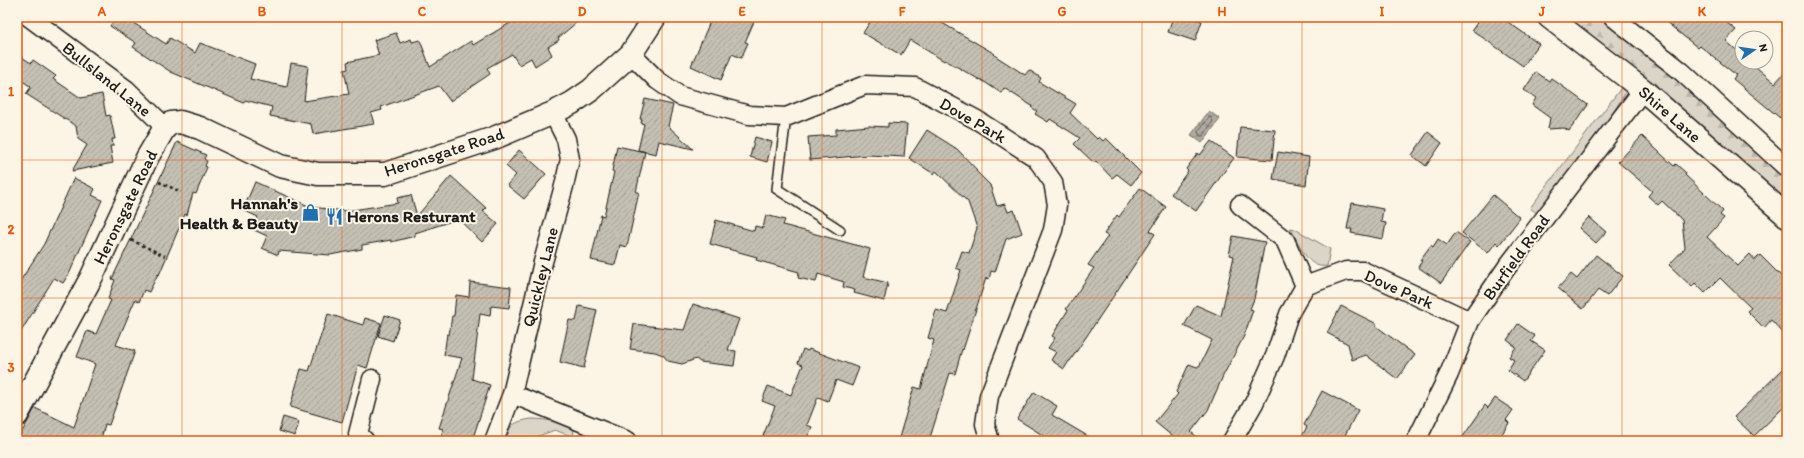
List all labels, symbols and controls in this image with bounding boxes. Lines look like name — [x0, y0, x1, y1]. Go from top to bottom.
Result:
text: A — [97, 4, 107, 19]
text: B — [258, 4, 267, 19]
text: C — [418, 4, 427, 19]
text: D — [578, 4, 587, 19]
text: E — [738, 4, 746, 19]
text: F — [899, 4, 906, 19]
text: G — [1058, 4, 1067, 19]
text: H — [1218, 4, 1227, 19]
text: I — [1380, 4, 1385, 19]
text: J — [1538, 4, 1546, 19]
text: K — [1698, 4, 1707, 19]
north arrow — [1734, 30, 1774, 70]
street label: Bullsland Lane — [59, 37, 155, 121]
text: N — [1756, 43, 1770, 53]
street label: Shire Lane — [1635, 81, 1705, 147]
text: 1 — [8, 84, 14, 99]
street label: Dove Park — [936, 93, 1010, 147]
street label: Heronsgate Road — [382, 123, 507, 181]
street label: Heronsgate Road — [89, 146, 162, 267]
place label: Hannah's Health & Beauty — [180, 193, 299, 234]
shop icon: Hannah's Health & Beauty — [301, 203, 321, 223]
restaurant icon: Herons Resturant — [324, 206, 344, 226]
place label: Herons Resturant — [347, 206, 476, 226]
street label: Burfield Road — [1478, 210, 1554, 304]
text: 2 — [8, 222, 15, 237]
street label: Quickley Lane — [518, 225, 562, 329]
street label: Dove Park — [1361, 265, 1437, 313]
text: 3 — [7, 360, 15, 375]

